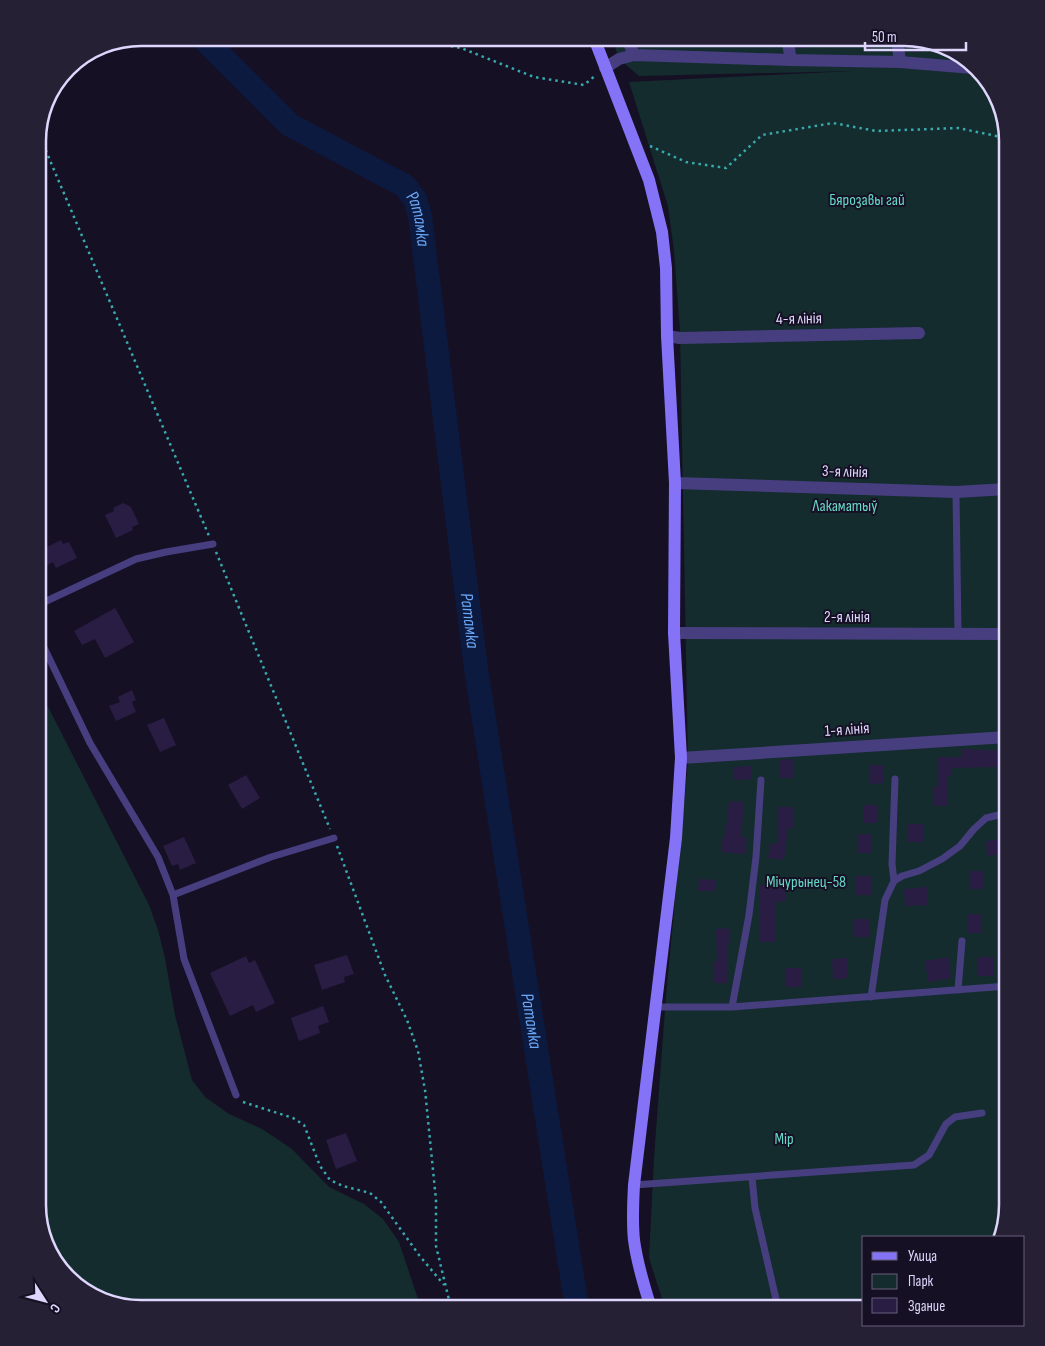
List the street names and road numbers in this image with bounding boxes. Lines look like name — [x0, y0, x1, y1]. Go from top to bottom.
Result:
street label: 4-я лінія — [776, 309, 822, 329]
street label: 3-я лінія — [822, 462, 868, 482]
street label: 2-я лінія — [824, 608, 870, 627]
street label: 1-я лінія — [824, 719, 870, 741]

